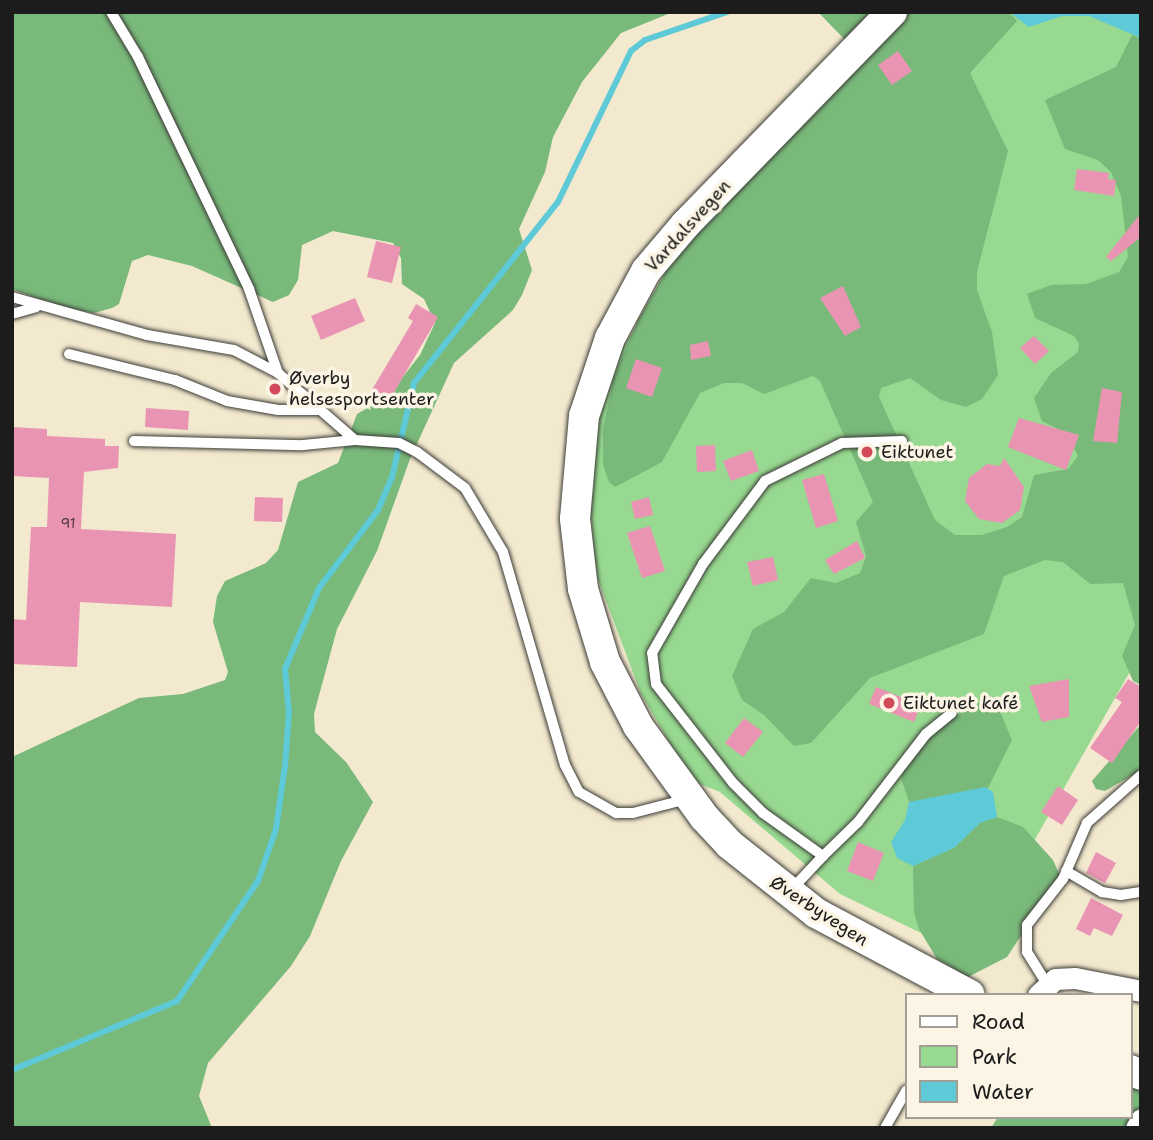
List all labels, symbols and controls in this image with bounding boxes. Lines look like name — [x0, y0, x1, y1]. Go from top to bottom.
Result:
street label: Vardalsvegen — [641, 175, 735, 277]
place label: Øverby helsesportsenter — [289, 368, 434, 410]
marker: Øverby helsesportsenter — [267, 381, 283, 397]
place label: Eiktunet — [881, 441, 953, 463]
marker: Eiktunet — [859, 444, 875, 460]
house number: 91 — [60, 515, 76, 531]
place label: Eiktunet kafé — [903, 692, 1018, 714]
marker: Eiktunet kafé — [881, 695, 897, 711]
street label: Øverbyvegen — [766, 871, 872, 951]
legend — [904, 993, 1132, 1119]
text: Road — [972, 1008, 1025, 1036]
text: Park — [972, 1043, 1017, 1071]
text: Water — [972, 1078, 1034, 1106]

